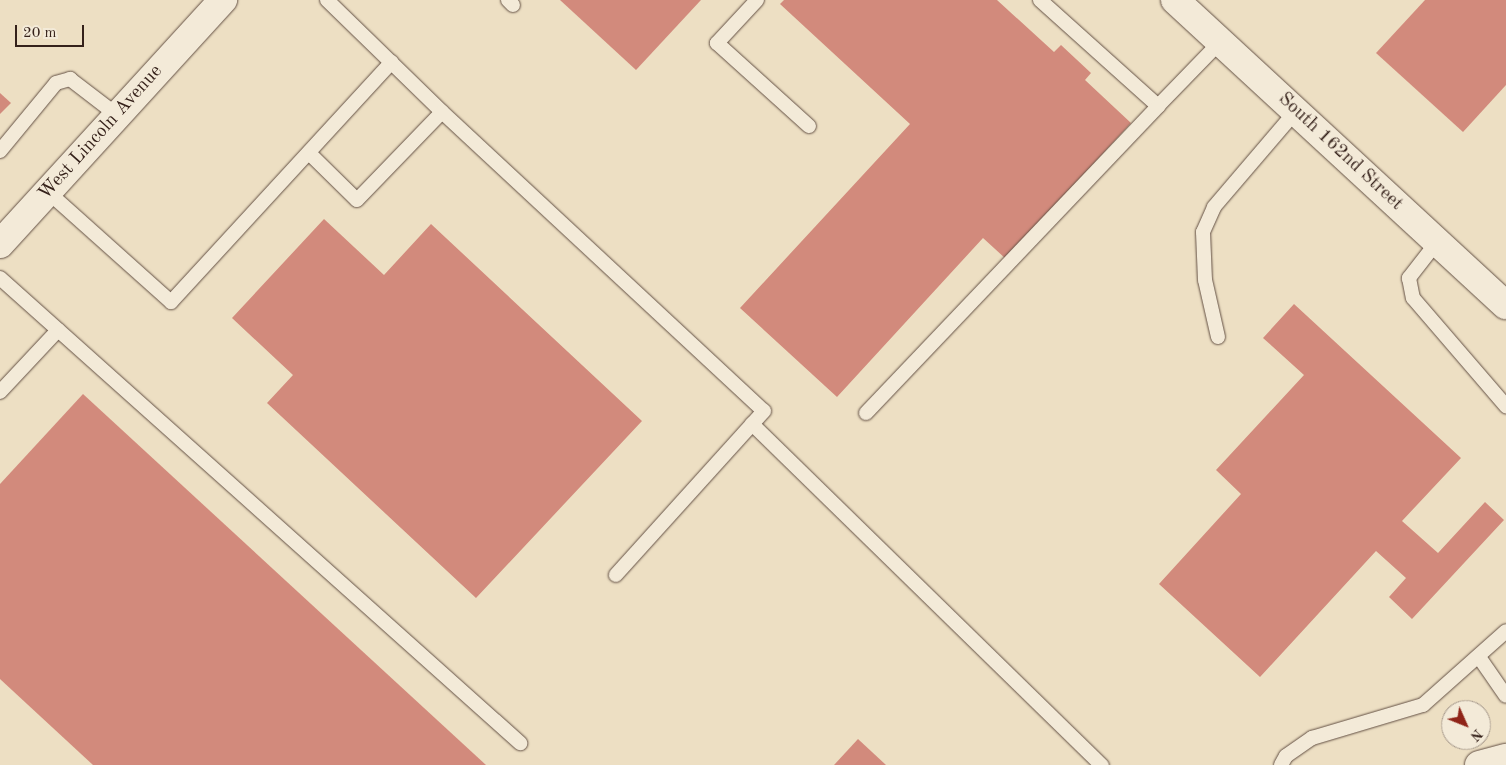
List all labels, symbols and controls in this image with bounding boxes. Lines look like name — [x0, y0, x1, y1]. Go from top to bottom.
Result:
scale bar — [18, 15, 86, 47]
text: 20 m — [23, 26, 57, 41]
street label: West Lincoln Avenue — [34, 61, 168, 205]
street label: South 162nd Street — [1273, 88, 1407, 216]
north arrow — [1441, 700, 1491, 750]
text: N — [1467, 726, 1485, 743]

